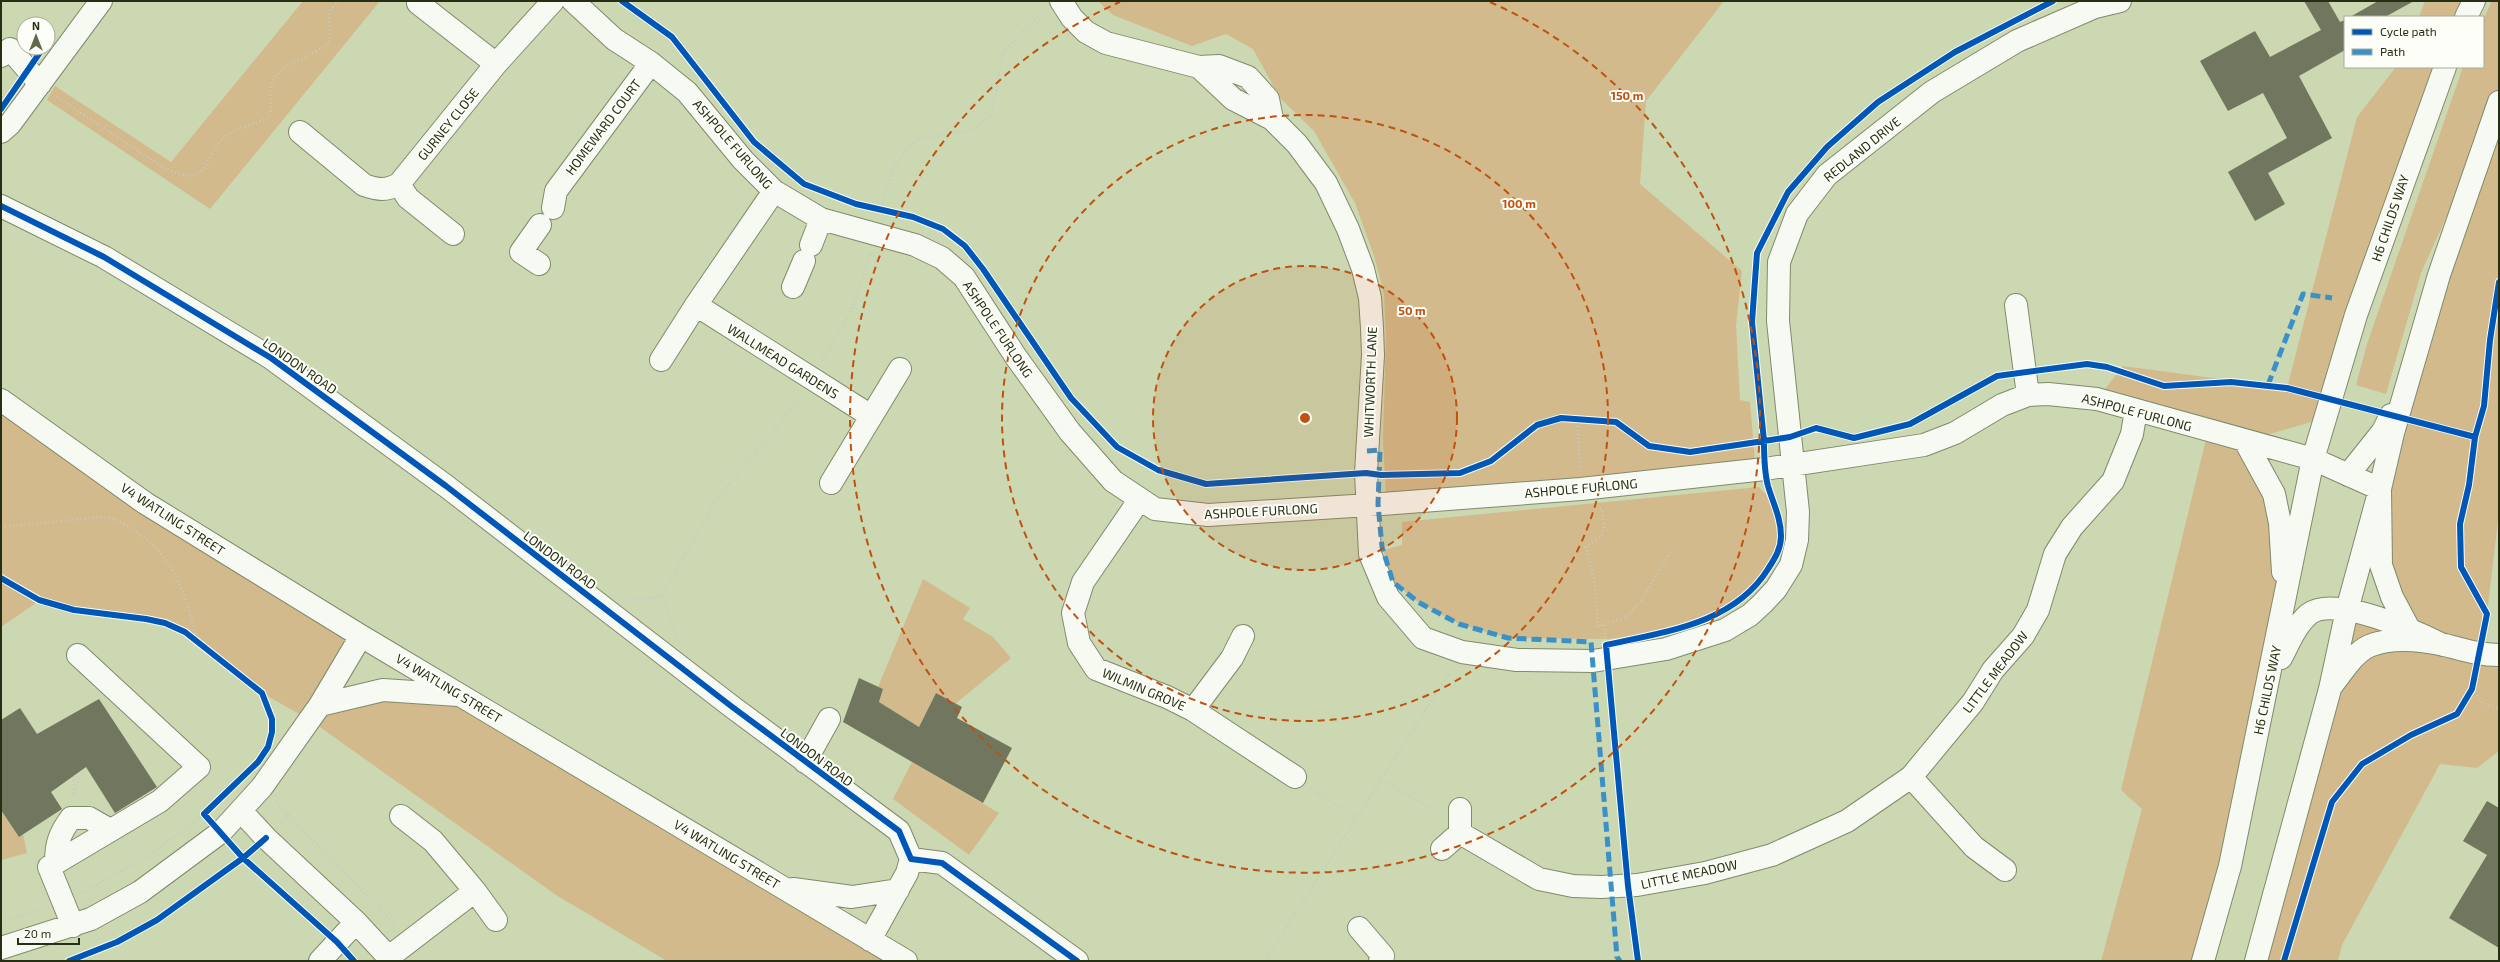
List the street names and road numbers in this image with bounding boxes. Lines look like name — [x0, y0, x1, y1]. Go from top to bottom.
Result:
street label: HOMEWARD COURT — [562, 76, 644, 178]
street label: GURNEY CLOSE — [414, 85, 482, 163]
street label: ASHPOLE FURLONG — [690, 96, 776, 192]
street label: REDLAND DRIVE — [1820, 113, 1904, 185]
street label: H6 CHILDS WAY — [2368, 172, 2413, 263]
street label: ASHPOLE FURLONG — [960, 277, 1036, 381]
street label: WALLMEAD GARDENS — [724, 320, 842, 402]
street label: WHITWORTH LANE — [1360, 326, 1380, 438]
street label: LONDON ROAD — [260, 334, 340, 398]
street label: ASHPOLE FURLONG — [2080, 390, 2194, 434]
street label: ASHPOLE FURLONG — [1524, 475, 1638, 501]
street label: V4 WATLING STREET — [118, 479, 228, 559]
street label: ASHPOLE FURLONG — [1204, 500, 1318, 522]
street label: LONDON ROAD — [520, 527, 600, 593]
street label: LITTLE MEADOW — [1959, 628, 2031, 716]
street label: H6 CHILDS WAY — [2250, 643, 2284, 736]
street label: V4 WATLING STREET — [393, 650, 505, 726]
street label: WILMIN GROVE — [1100, 664, 1188, 714]
street label: LONDON ROAD — [777, 724, 857, 790]
street label: V4 WATLING STREET — [671, 816, 783, 892]
street label: LITTLE MEADOW — [1639, 856, 1739, 892]

